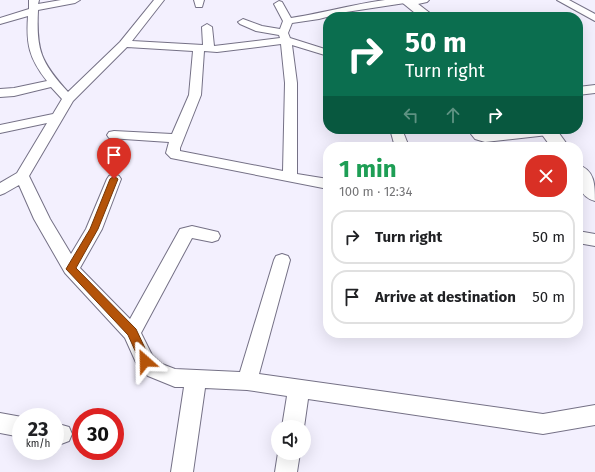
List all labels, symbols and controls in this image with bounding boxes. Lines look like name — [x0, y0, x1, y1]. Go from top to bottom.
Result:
text: 50 m — [405, 26, 467, 59]
icon: right — [339, 28, 391, 80]
text: Turn right — [405, 60, 485, 82]
icon: left — [400, 104, 422, 126]
icon: ahead — [442, 104, 464, 126]
icon: right — [484, 104, 506, 126]
pin — [97, 138, 131, 179]
icon: arrive — [103, 144, 125, 166]
text: 1 min — [339, 155, 397, 183]
button: close — [525, 155, 567, 197]
text: 100 m · 12:34 — [339, 184, 412, 199]
icon: right — [341, 226, 363, 248]
text: Turn right — [375, 228, 442, 246]
text: 50 m — [532, 228, 565, 246]
icon: arrive — [341, 286, 363, 308]
text: Arrive at destination — [375, 288, 516, 306]
text: 50 m — [532, 288, 565, 306]
position arrow — [124, 340, 166, 382]
speed limit sign: 30 — [72, 408, 124, 460]
text: 23 — [28, 417, 48, 441]
map controls — [271, 420, 311, 460]
button: sound — [271, 420, 311, 460]
text: km/h — [26, 438, 50, 450]

